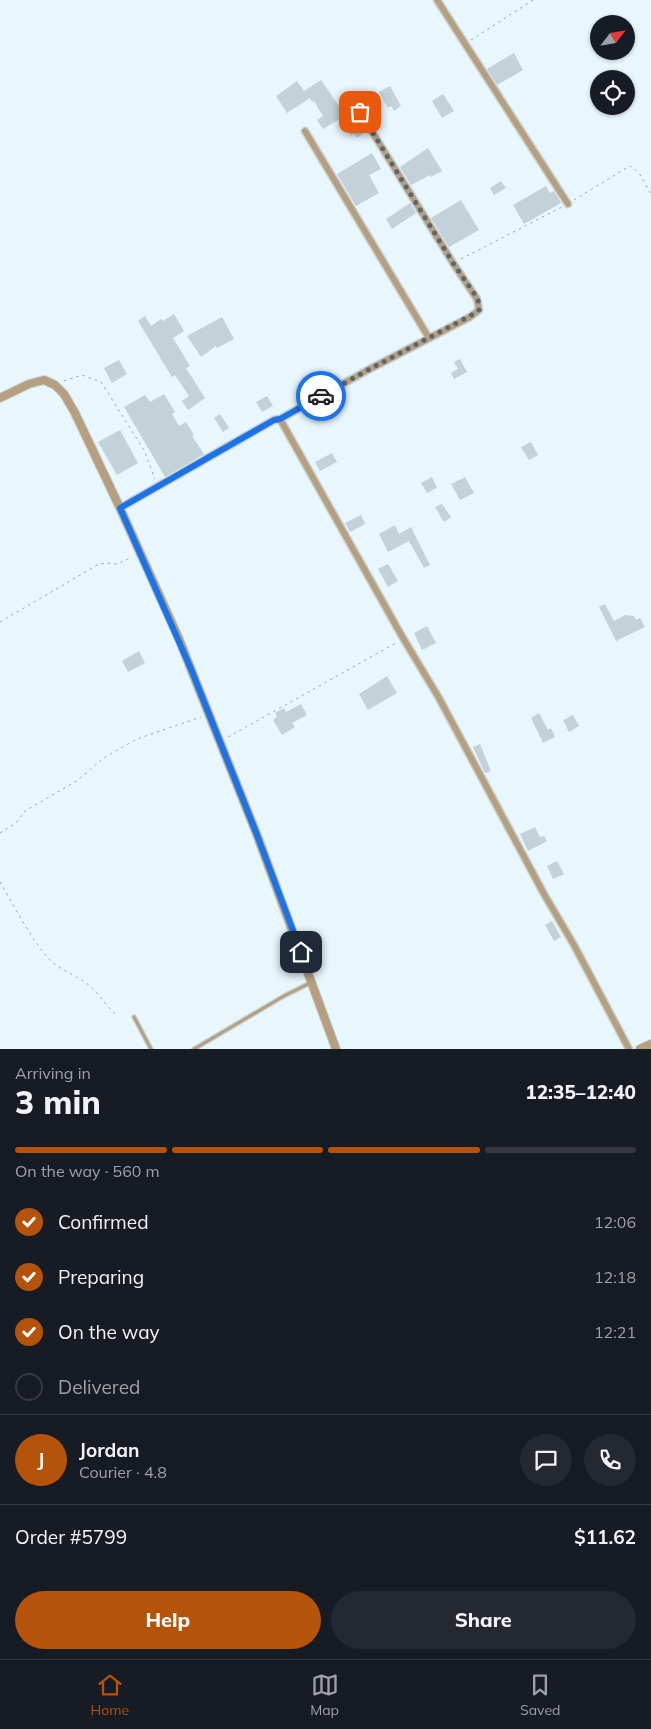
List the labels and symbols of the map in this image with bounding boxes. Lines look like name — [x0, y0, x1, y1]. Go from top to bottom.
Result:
north arrow — [590, 15, 635, 60]
pin — [339, 91, 381, 133]
courier — [296, 371, 346, 421]
pin — [280, 931, 322, 973]

